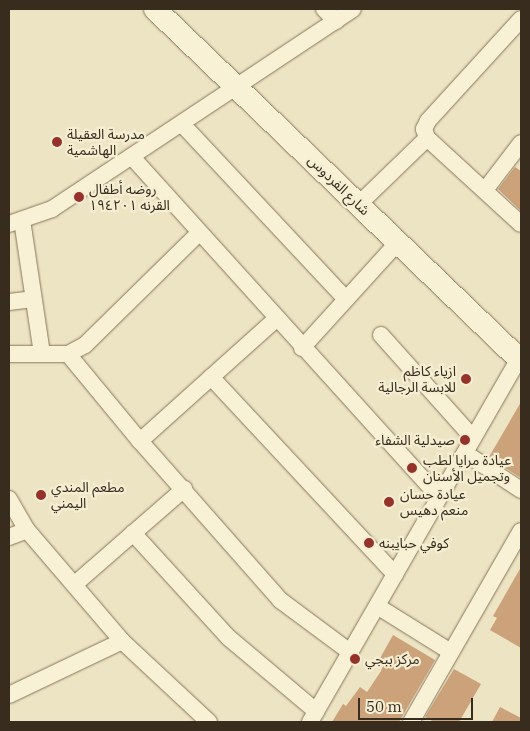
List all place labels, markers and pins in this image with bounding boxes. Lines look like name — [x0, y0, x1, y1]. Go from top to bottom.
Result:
place label: مدرسة العقيلة الهاشمية — [67, 126, 145, 158]
marker: مدرسة العقيلة الهاشمية — [51, 136, 63, 148]
place label: روضه أطفال القرنه ١٩٤٢٠١ — [89, 181, 170, 213]
marker: روضه أطفال القرنه ١٩٤٢٠١ — [73, 191, 85, 203]
place label: ازياء كاظم للابسة الرجالية — [378, 363, 456, 396]
marker: ازياء كاظم للابسة الرجالية — [460, 373, 472, 385]
place label: صيدلية الشفاء — [375, 432, 455, 448]
marker: صيدلية الشفاء — [459, 434, 471, 446]
place label: عيادة مرايا لطب وتجميل الأسنان — [423, 452, 511, 484]
marker: عيادة مرايا لطب وتجميل الأسنان — [405, 461, 419, 475]
place label: مطعم المندي اليمني — [51, 479, 125, 512]
place label: عيادة حسان منعم دهيس — [400, 486, 468, 518]
marker: مطعم المندي اليمني — [35, 489, 47, 501]
marker: عيادة حسان منعم دهيس — [382, 495, 396, 509]
place label: كوفي حبايبنه — [379, 535, 449, 551]
marker: كوفي حبايبنه — [363, 537, 375, 549]
place label: مركز ببجي — [365, 651, 420, 667]
marker: مركز ببجي — [349, 653, 361, 665]

